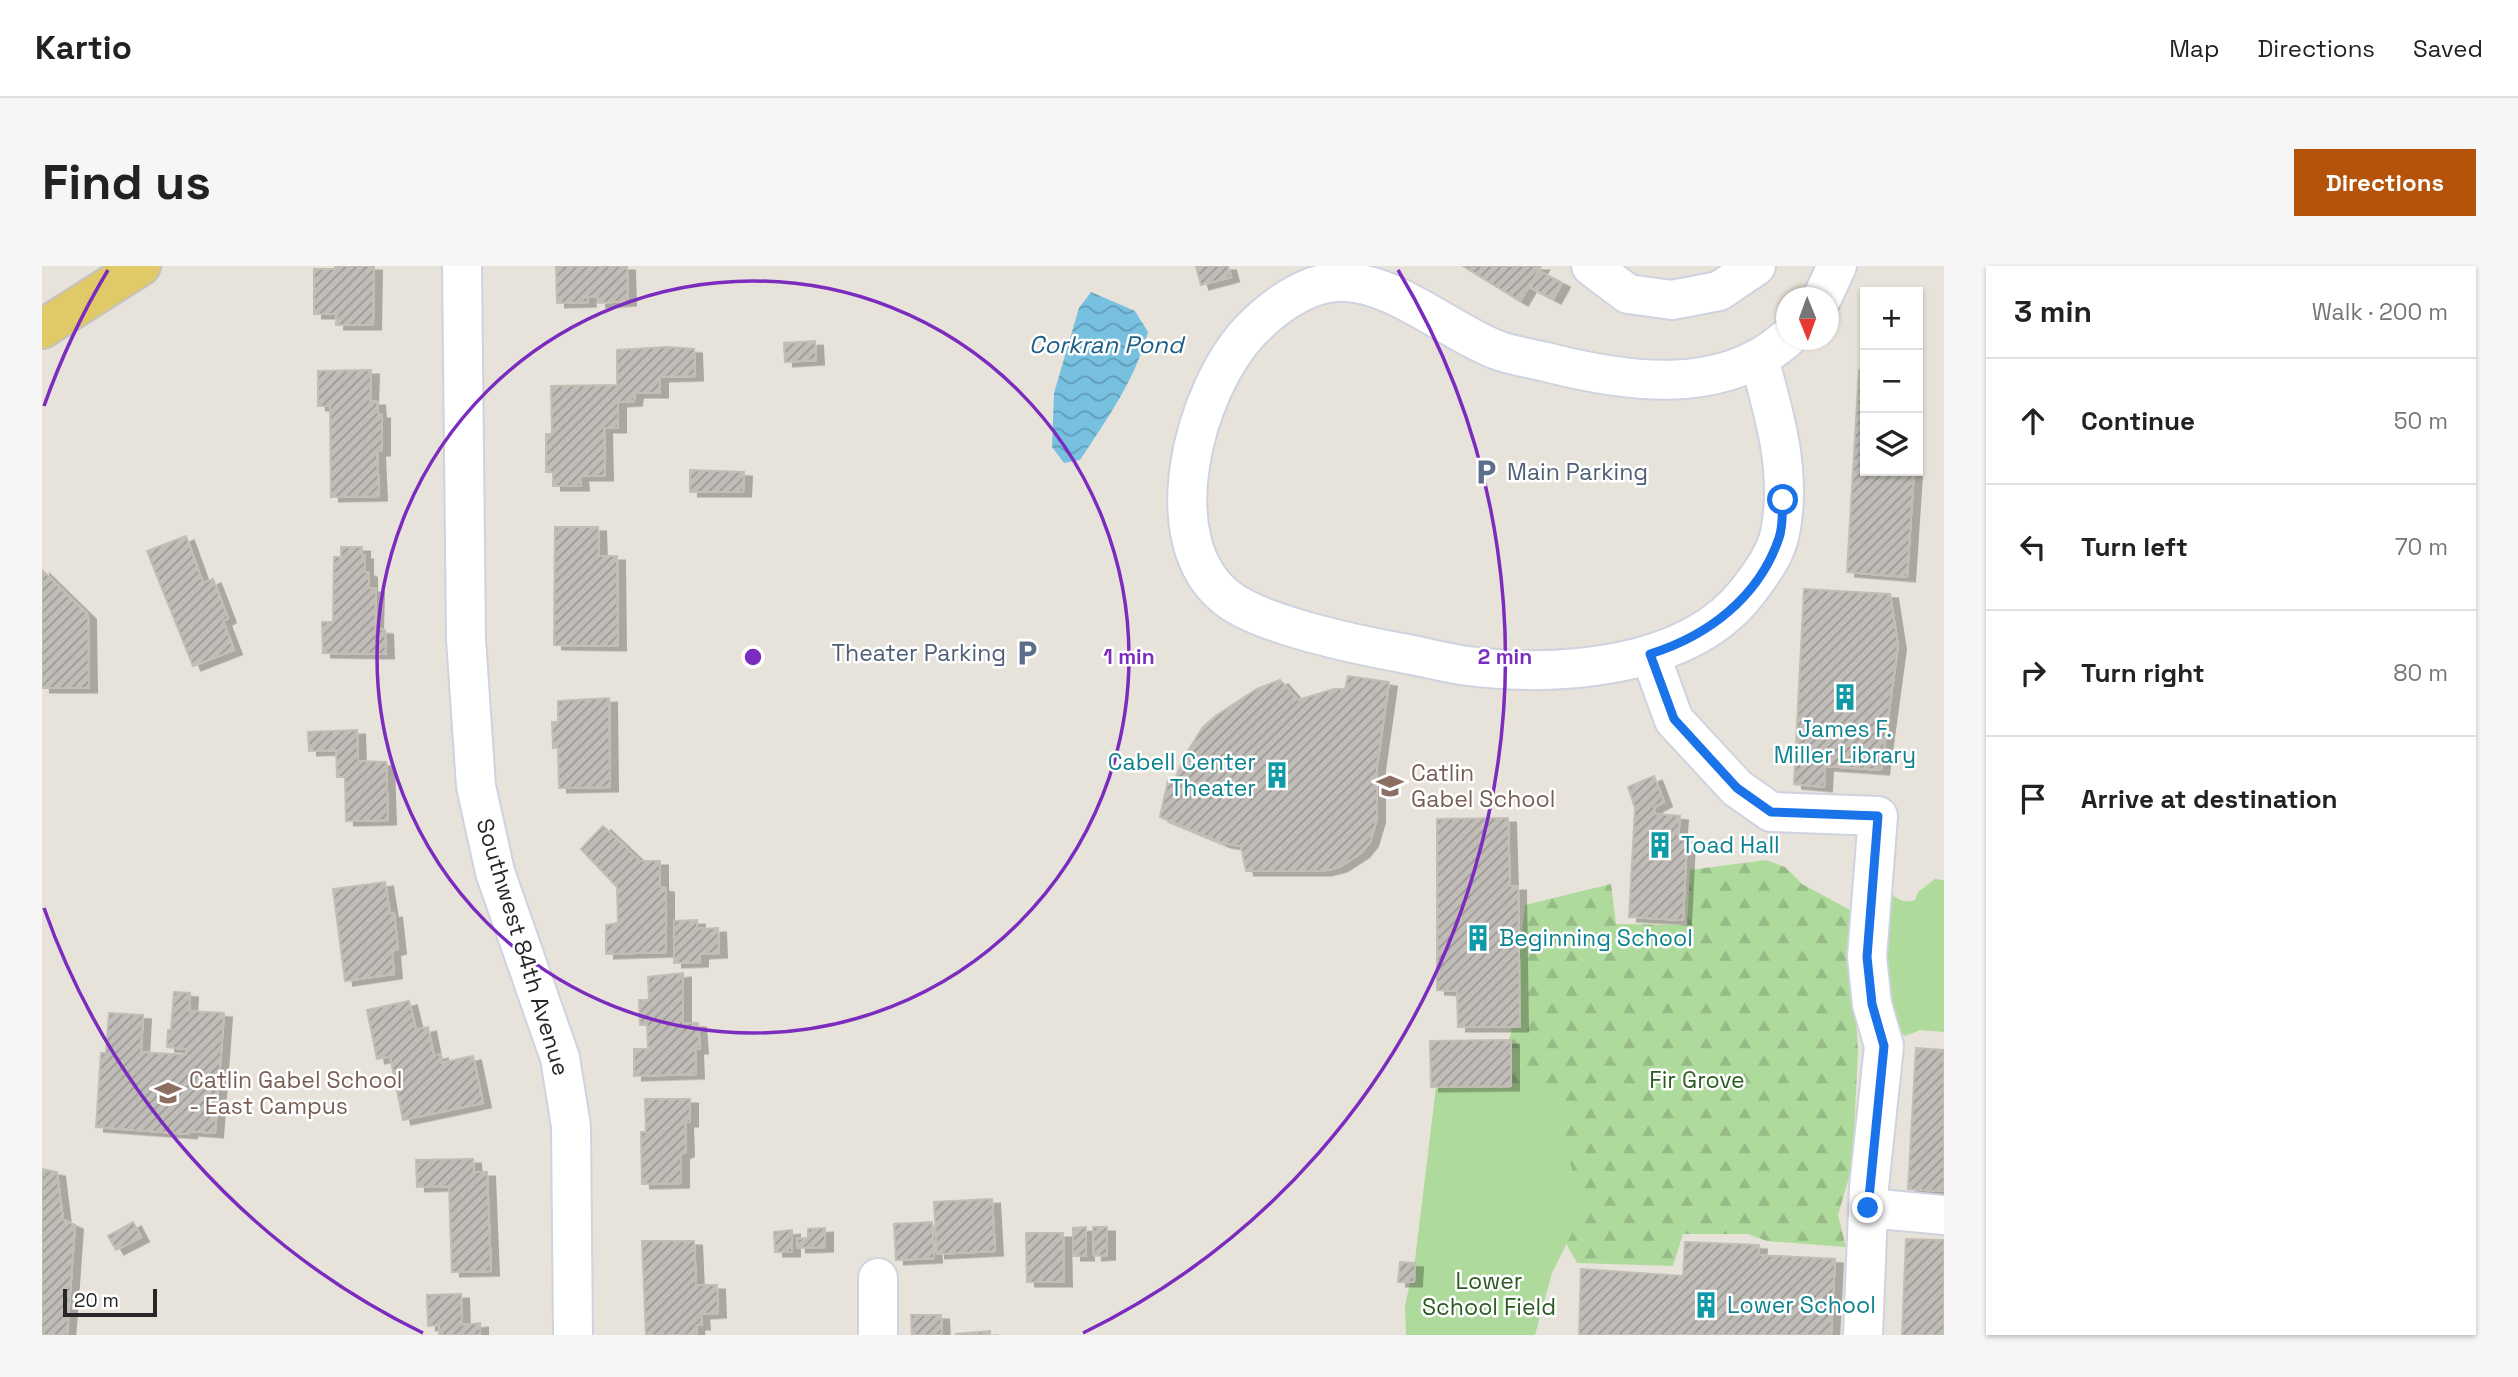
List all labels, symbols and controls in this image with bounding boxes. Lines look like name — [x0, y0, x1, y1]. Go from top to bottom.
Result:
text: Kartio — [35, 27, 132, 69]
text: Map — [2169, 33, 2219, 64]
text: Directions — [2257, 33, 2375, 64]
text: Saved — [2413, 33, 2483, 64]
button: Directions — [2294, 149, 2476, 216]
text: Find us — [42, 151, 211, 213]
north arrow — [1776, 287, 1839, 350]
map controls — [1860, 287, 1923, 476]
button: + — [1860, 287, 1923, 350]
text: 3 min — [2014, 292, 2092, 331]
text: Walk · 200 m — [2312, 297, 2448, 327]
water label: Corkran Pond — [1029, 329, 1186, 360]
button: − — [1860, 350, 1923, 413]
icon: ahead — [2014, 402, 2052, 440]
text: Continue — [2081, 404, 2195, 438]
text: 50 m — [2394, 406, 2448, 436]
button: layers — [1860, 413, 1923, 476]
parking icon: Main Parking — [1471, 457, 1501, 487]
place label: Main Parking — [1507, 457, 1648, 487]
route start — [1767, 484, 1798, 515]
icon: left — [2014, 528, 2052, 566]
text: Turn left — [2081, 530, 2188, 564]
text: 70 m — [2395, 532, 2448, 562]
place label: Theater Parking — [832, 638, 1006, 668]
parking icon: Theater Parking — [1012, 638, 1042, 668]
text: 1 min — [1103, 643, 1155, 670]
text: 2 min — [1478, 643, 1532, 670]
centre of rings — [741, 645, 765, 669]
icon: right — [2014, 654, 2052, 692]
text: Turn right — [2081, 656, 2205, 690]
text: 80 m — [2393, 658, 2448, 688]
building icon: James F. Miller Library — [1830, 682, 1860, 712]
place label: James F. Miller Library — [1774, 714, 1916, 770]
place label: Cabell Center Theater — [1108, 747, 1256, 803]
place label: Catlin Gabel School — [1411, 758, 1555, 814]
building icon: Cabell Center Theater — [1262, 760, 1292, 790]
school or university icon: Catlin Gabel School — [1375, 771, 1405, 801]
icon: arrive — [2014, 780, 2052, 818]
text: Arrive at destination — [2081, 782, 2338, 816]
street label: Southwest 84th Avenue — [470, 815, 576, 1079]
building icon: Toad Hall — [1645, 830, 1675, 860]
place label: Toad Hall — [1681, 830, 1780, 860]
building icon: Beginning School — [1463, 923, 1493, 953]
place label: Beginning School — [1499, 923, 1693, 953]
place label: Catlin Gabel School - East Campus — [189, 1065, 403, 1121]
park label: Fir Grove — [1649, 1065, 1745, 1095]
school or university icon: Catlin Gabel School - East Campus — [153, 1078, 183, 1108]
route end — [1852, 1192, 1883, 1223]
park label: Lower School Field — [1422, 1266, 1556, 1322]
scale bar — [63, 1286, 158, 1318]
text: 20 m — [74, 1288, 119, 1313]
building icon: Lower School — [1691, 1290, 1721, 1320]
place label: Lower School — [1727, 1290, 1876, 1320]

